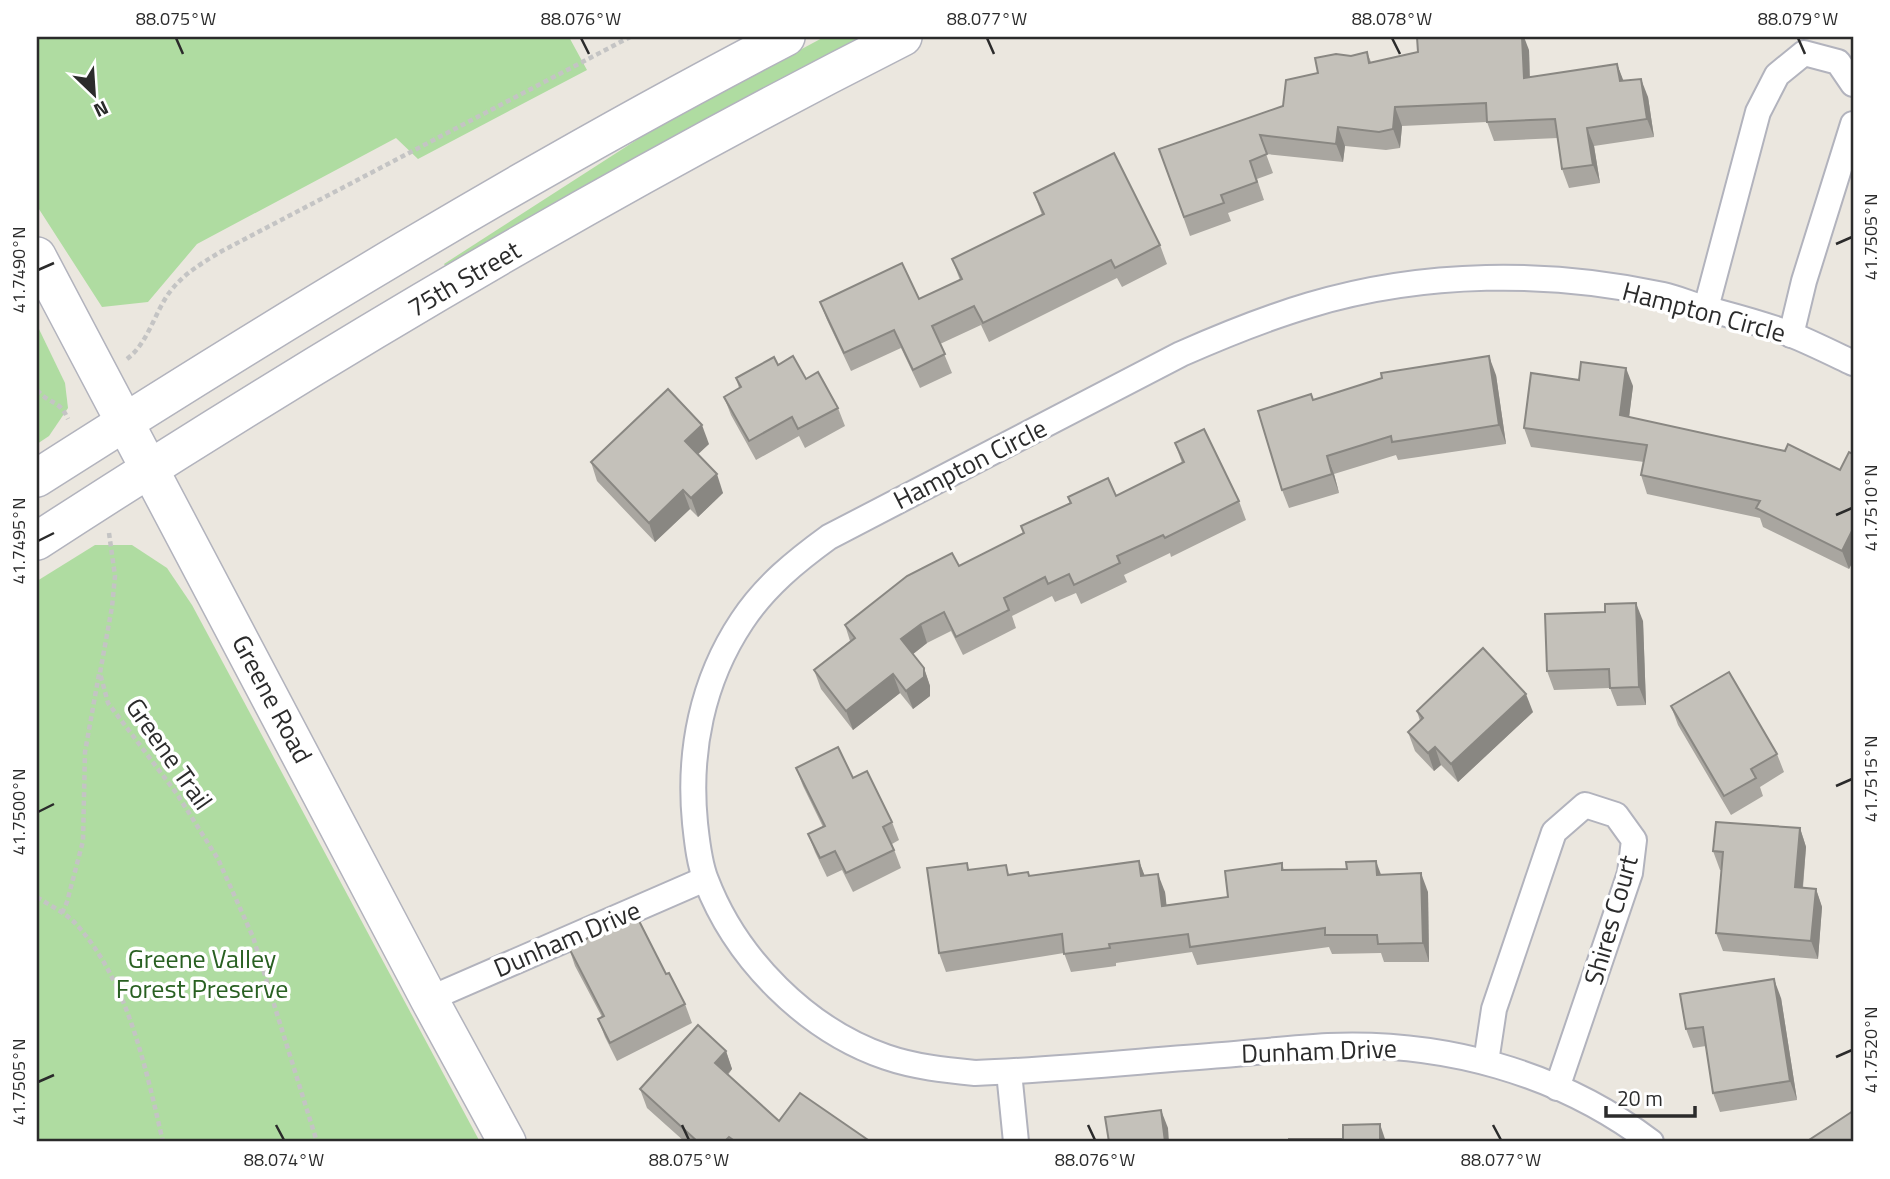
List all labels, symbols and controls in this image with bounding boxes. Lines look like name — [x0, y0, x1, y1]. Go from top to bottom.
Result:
text: 88.075°W — [136, 5, 216, 32]
text: 88.076°W — [541, 5, 621, 32]
text: 88.077°W — [947, 5, 1027, 32]
text: 88.078°W — [1352, 5, 1432, 32]
text: 88.079°W — [1758, 5, 1838, 32]
north arrow — [60, 60, 130, 130]
text: N — [89, 94, 113, 126]
text: 41.7505°N — [1857, 194, 1884, 280]
text: 41.7490°N — [5, 227, 32, 313]
street label: 75th Street — [400, 230, 528, 327]
street label: Hampton Circle — [1618, 271, 1790, 352]
street label: Hampton Circle — [886, 408, 1053, 519]
text: 41.7510°N — [1857, 465, 1884, 551]
text: 41.7495°N — [5, 498, 32, 584]
street label: Greene Road — [222, 628, 323, 770]
street label: Greene Trail — [116, 690, 222, 818]
text: 41.7515°N — [1857, 736, 1884, 822]
text: 41.7500°N — [5, 769, 32, 855]
street label: Shires Court — [1573, 851, 1648, 989]
street label: Dunham Drive — [487, 890, 646, 987]
park label: Greene Valley Forest Preserve — [116, 939, 288, 1008]
text: 41.7520°N — [1857, 1007, 1884, 1093]
street label: Dunham Drive — [1240, 1028, 1398, 1073]
text: 41.7505°N — [5, 1039, 32, 1125]
scale bar — [1606, 1074, 1696, 1118]
text: 20 m — [1617, 1082, 1663, 1114]
text: 88.074°W — [244, 1146, 324, 1173]
text: 88.075°W — [649, 1146, 729, 1173]
text: 88.076°W — [1055, 1146, 1135, 1173]
text: 88.077°W — [1461, 1146, 1541, 1173]

